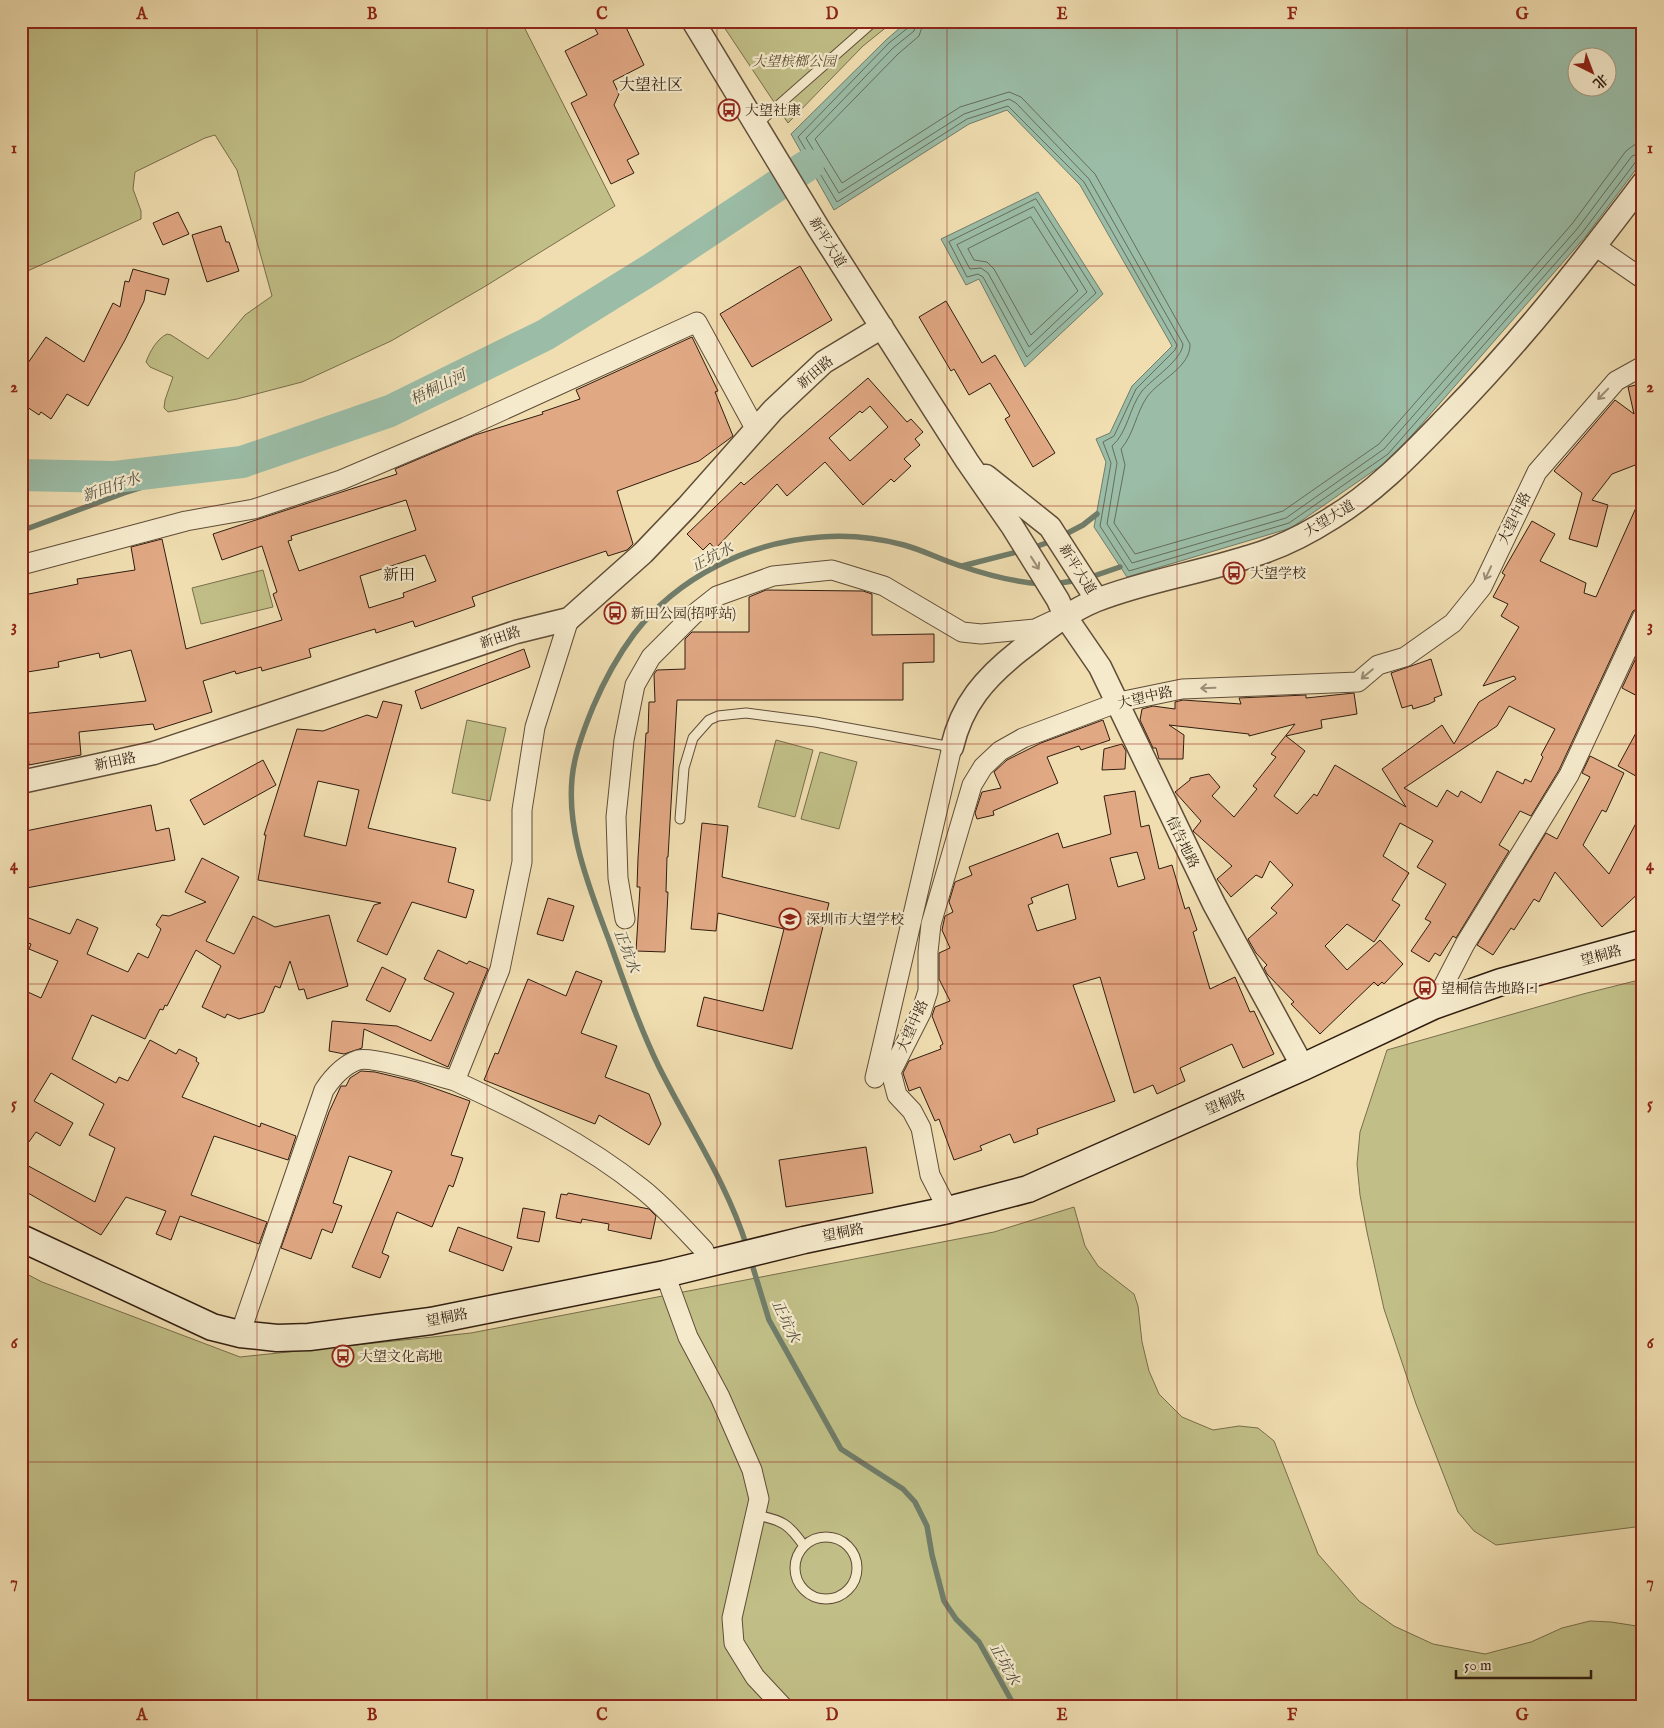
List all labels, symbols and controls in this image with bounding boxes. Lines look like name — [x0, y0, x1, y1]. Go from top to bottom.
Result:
text: A — [136, 5, 149, 25]
text: B — [367, 5, 378, 25]
text: C — [596, 5, 608, 25]
text: D — [826, 5, 839, 25]
text: E — [1056, 5, 1068, 25]
text: F — [1287, 5, 1298, 25]
text: G — [1516, 5, 1529, 25]
north arrow — [1566, 48, 1616, 98]
park label: 大望槟榔公园 — [752, 53, 838, 71]
text: 北 — [1589, 70, 1611, 92]
district label: 大望社区 — [619, 76, 683, 96]
bus stop icon: 大望社康 — [717, 98, 741, 122]
place label: 大望社康 — [745, 102, 801, 120]
text: 1 — [11, 139, 17, 159]
text: 1 — [1647, 139, 1653, 159]
street label: 新平大道 — [805, 214, 850, 271]
street label: 新田路 — [794, 352, 838, 393]
water label: 梧桐山河 — [407, 364, 472, 409]
text: 2 — [10, 378, 18, 398]
text: 2 — [1646, 378, 1654, 398]
one-way arrow — [1597, 388, 1610, 400]
water label: 新田仔水 — [80, 468, 145, 506]
street label: 大望中路 — [1495, 489, 1535, 548]
street label: 大望大道 — [1301, 497, 1358, 541]
water label: 正坑水 — [688, 538, 738, 576]
street label: 新平大道 — [1055, 541, 1100, 598]
one-way arrow — [1031, 556, 1041, 570]
bus stop icon: 大望学校 — [1222, 561, 1246, 585]
place label: 大望学校 — [1250, 565, 1306, 583]
one-way arrow — [1483, 565, 1492, 580]
district label: 新田 — [383, 566, 415, 586]
bus stop icon: 新田公园(招呼站) — [603, 601, 627, 625]
place label: 新田公园(招呼站) — [631, 605, 736, 623]
text: 3 — [11, 617, 17, 637]
text: 3 — [1647, 617, 1653, 637]
street label: 新田路 — [478, 623, 523, 653]
one-way arrow — [1361, 668, 1374, 679]
street label: 大望中路 — [1116, 683, 1175, 713]
one-way arrow — [1200, 683, 1216, 693]
street label: 新田路 — [93, 749, 138, 775]
street label: 信告地路 — [1162, 813, 1202, 872]
text: 4 — [10, 856, 19, 876]
text: 4 — [1646, 856, 1655, 876]
school or university icon: 深圳市大望学校 — [778, 907, 802, 931]
place label: 深圳市大望学校 — [806, 911, 904, 929]
water label: 正坑水 — [610, 927, 644, 977]
street label: 望桐路 — [1579, 942, 1624, 970]
bus stop icon: 望桐信告地路口 — [1413, 976, 1437, 1000]
place label: 望桐信告地路口 — [1441, 980, 1539, 998]
street label: 大望中路 — [893, 997, 933, 1056]
street label: 望桐路 — [1203, 1086, 1248, 1120]
text: 5 — [11, 1095, 17, 1115]
text: 5 — [1647, 1095, 1653, 1115]
street label: 望桐路 — [821, 1220, 866, 1246]
water label: 正坑水 — [767, 1297, 805, 1347]
street label: 望桐路 — [425, 1305, 470, 1331]
text: 6 — [11, 1334, 19, 1354]
text: 6 — [1647, 1334, 1655, 1354]
bus stop icon: 大望文化高地 — [331, 1344, 355, 1368]
place label: 大望文化高地 — [359, 1348, 443, 1366]
text: 7 — [10, 1573, 18, 1593]
text: 7 — [1646, 1573, 1654, 1593]
water label: 正坑水 — [985, 1640, 1025, 1690]
scale bar — [1456, 1648, 1592, 1680]
text: 50 m — [1464, 1656, 1492, 1675]
text: A — [136, 1706, 149, 1726]
text: B — [367, 1706, 378, 1726]
text: C — [596, 1706, 608, 1726]
text: D — [826, 1706, 839, 1726]
text: E — [1056, 1706, 1068, 1726]
text: F — [1287, 1706, 1298, 1726]
text: G — [1516, 1706, 1529, 1726]

